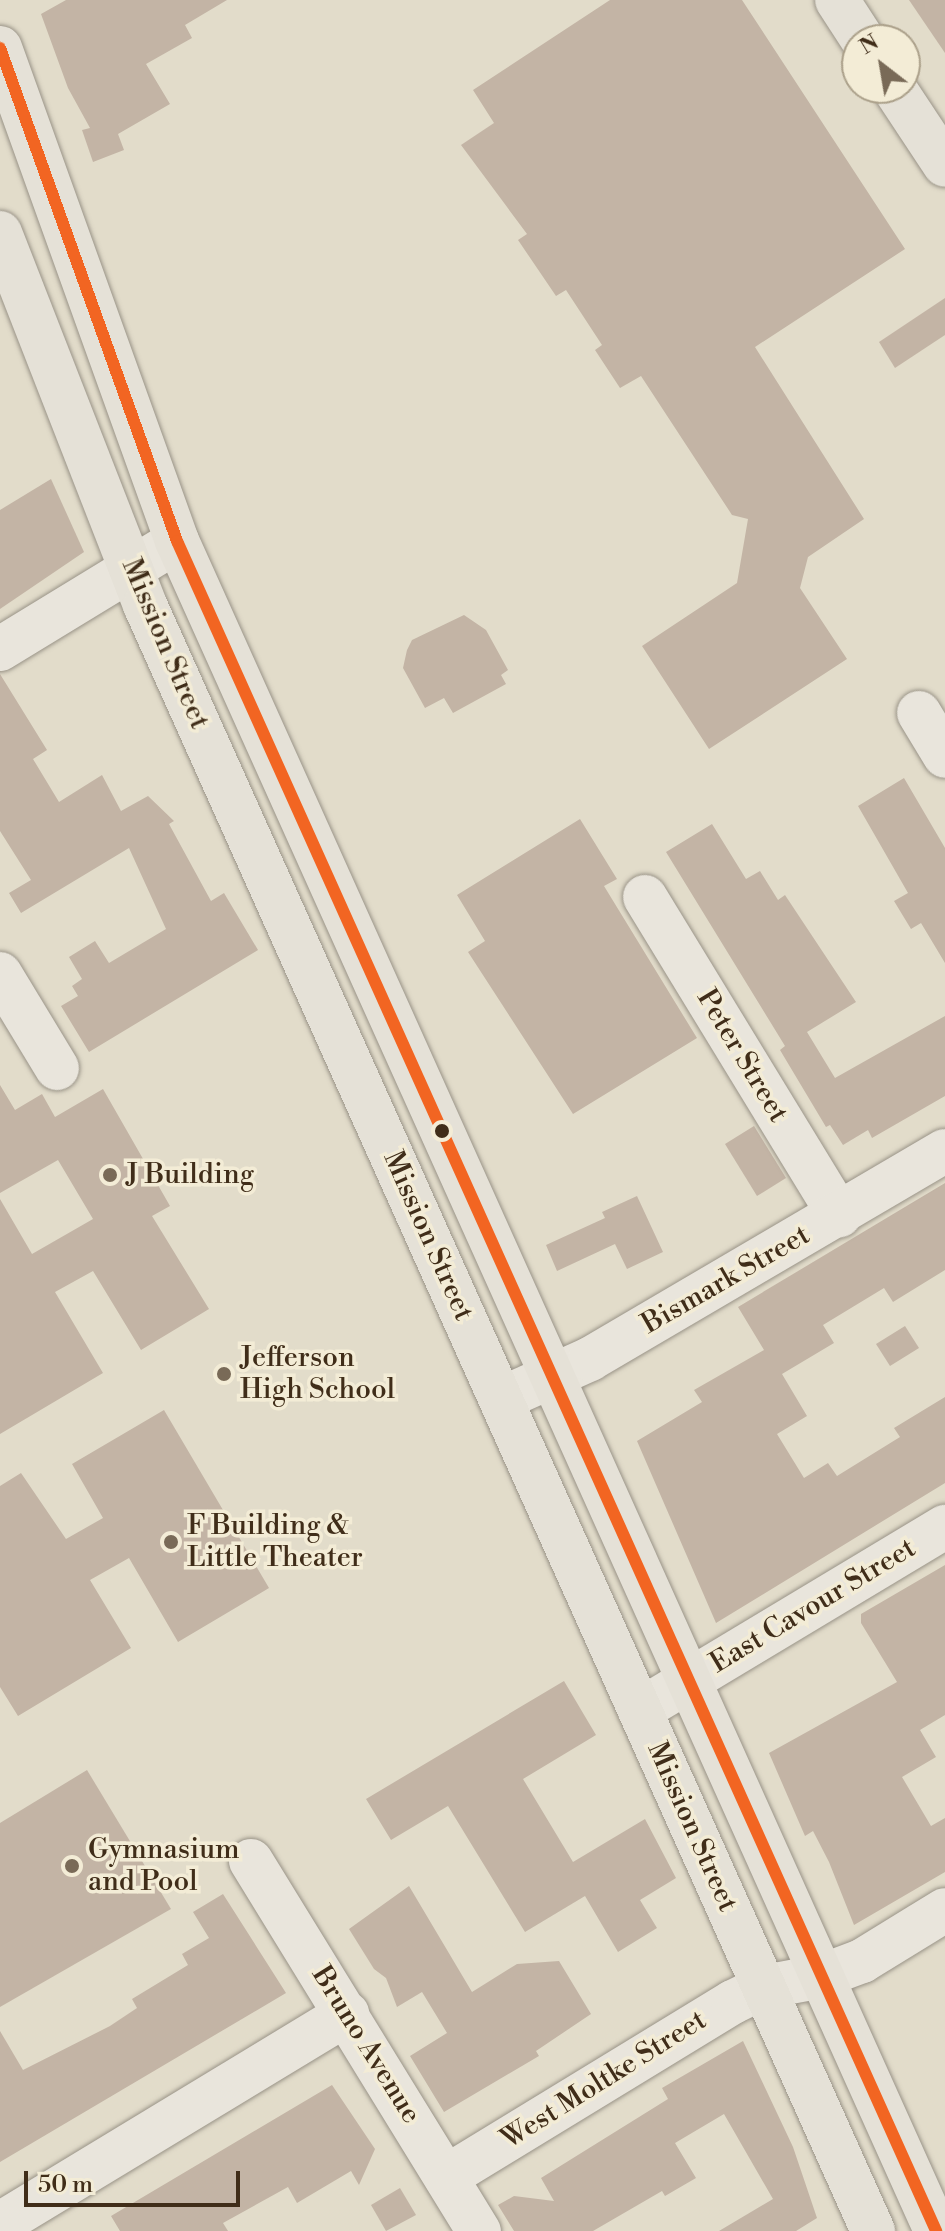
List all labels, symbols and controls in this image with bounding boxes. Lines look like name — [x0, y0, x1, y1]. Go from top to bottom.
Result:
north arrow — [841, 24, 921, 104]
text: N — [855, 29, 884, 61]
street label: Mission Street — [114, 554, 216, 734]
street label: Peter Street — [689, 983, 795, 1129]
unlabelled marker — [434, 1123, 450, 1139]
street label: Mission Street — [376, 1146, 480, 1326]
place label: J Building — [126, 1158, 254, 1192]
marker: J Building — [101, 1166, 119, 1184]
street label: Bismark Street — [636, 1218, 816, 1342]
place label: Jefferson High School — [240, 1341, 395, 1407]
marker: Jefferson High School — [215, 1365, 233, 1383]
place label: F Building & Little Theater — [187, 1509, 363, 1575]
street label: East Cavour Street — [704, 1531, 922, 1681]
marker: F Building & Little Theater — [162, 1533, 180, 1551]
street label: Mission Street — [640, 1737, 744, 1917]
place label: Gymnasium and Pool — [88, 1833, 240, 1899]
marker: Gymnasium and Pool — [63, 1857, 81, 1875]
street label: Bruno Avenue — [304, 1960, 428, 2130]
street label: West Moltke Street — [495, 2004, 713, 2156]
scale bar — [28, 2155, 244, 2205]
text: 50 m — [38, 2170, 93, 2200]

